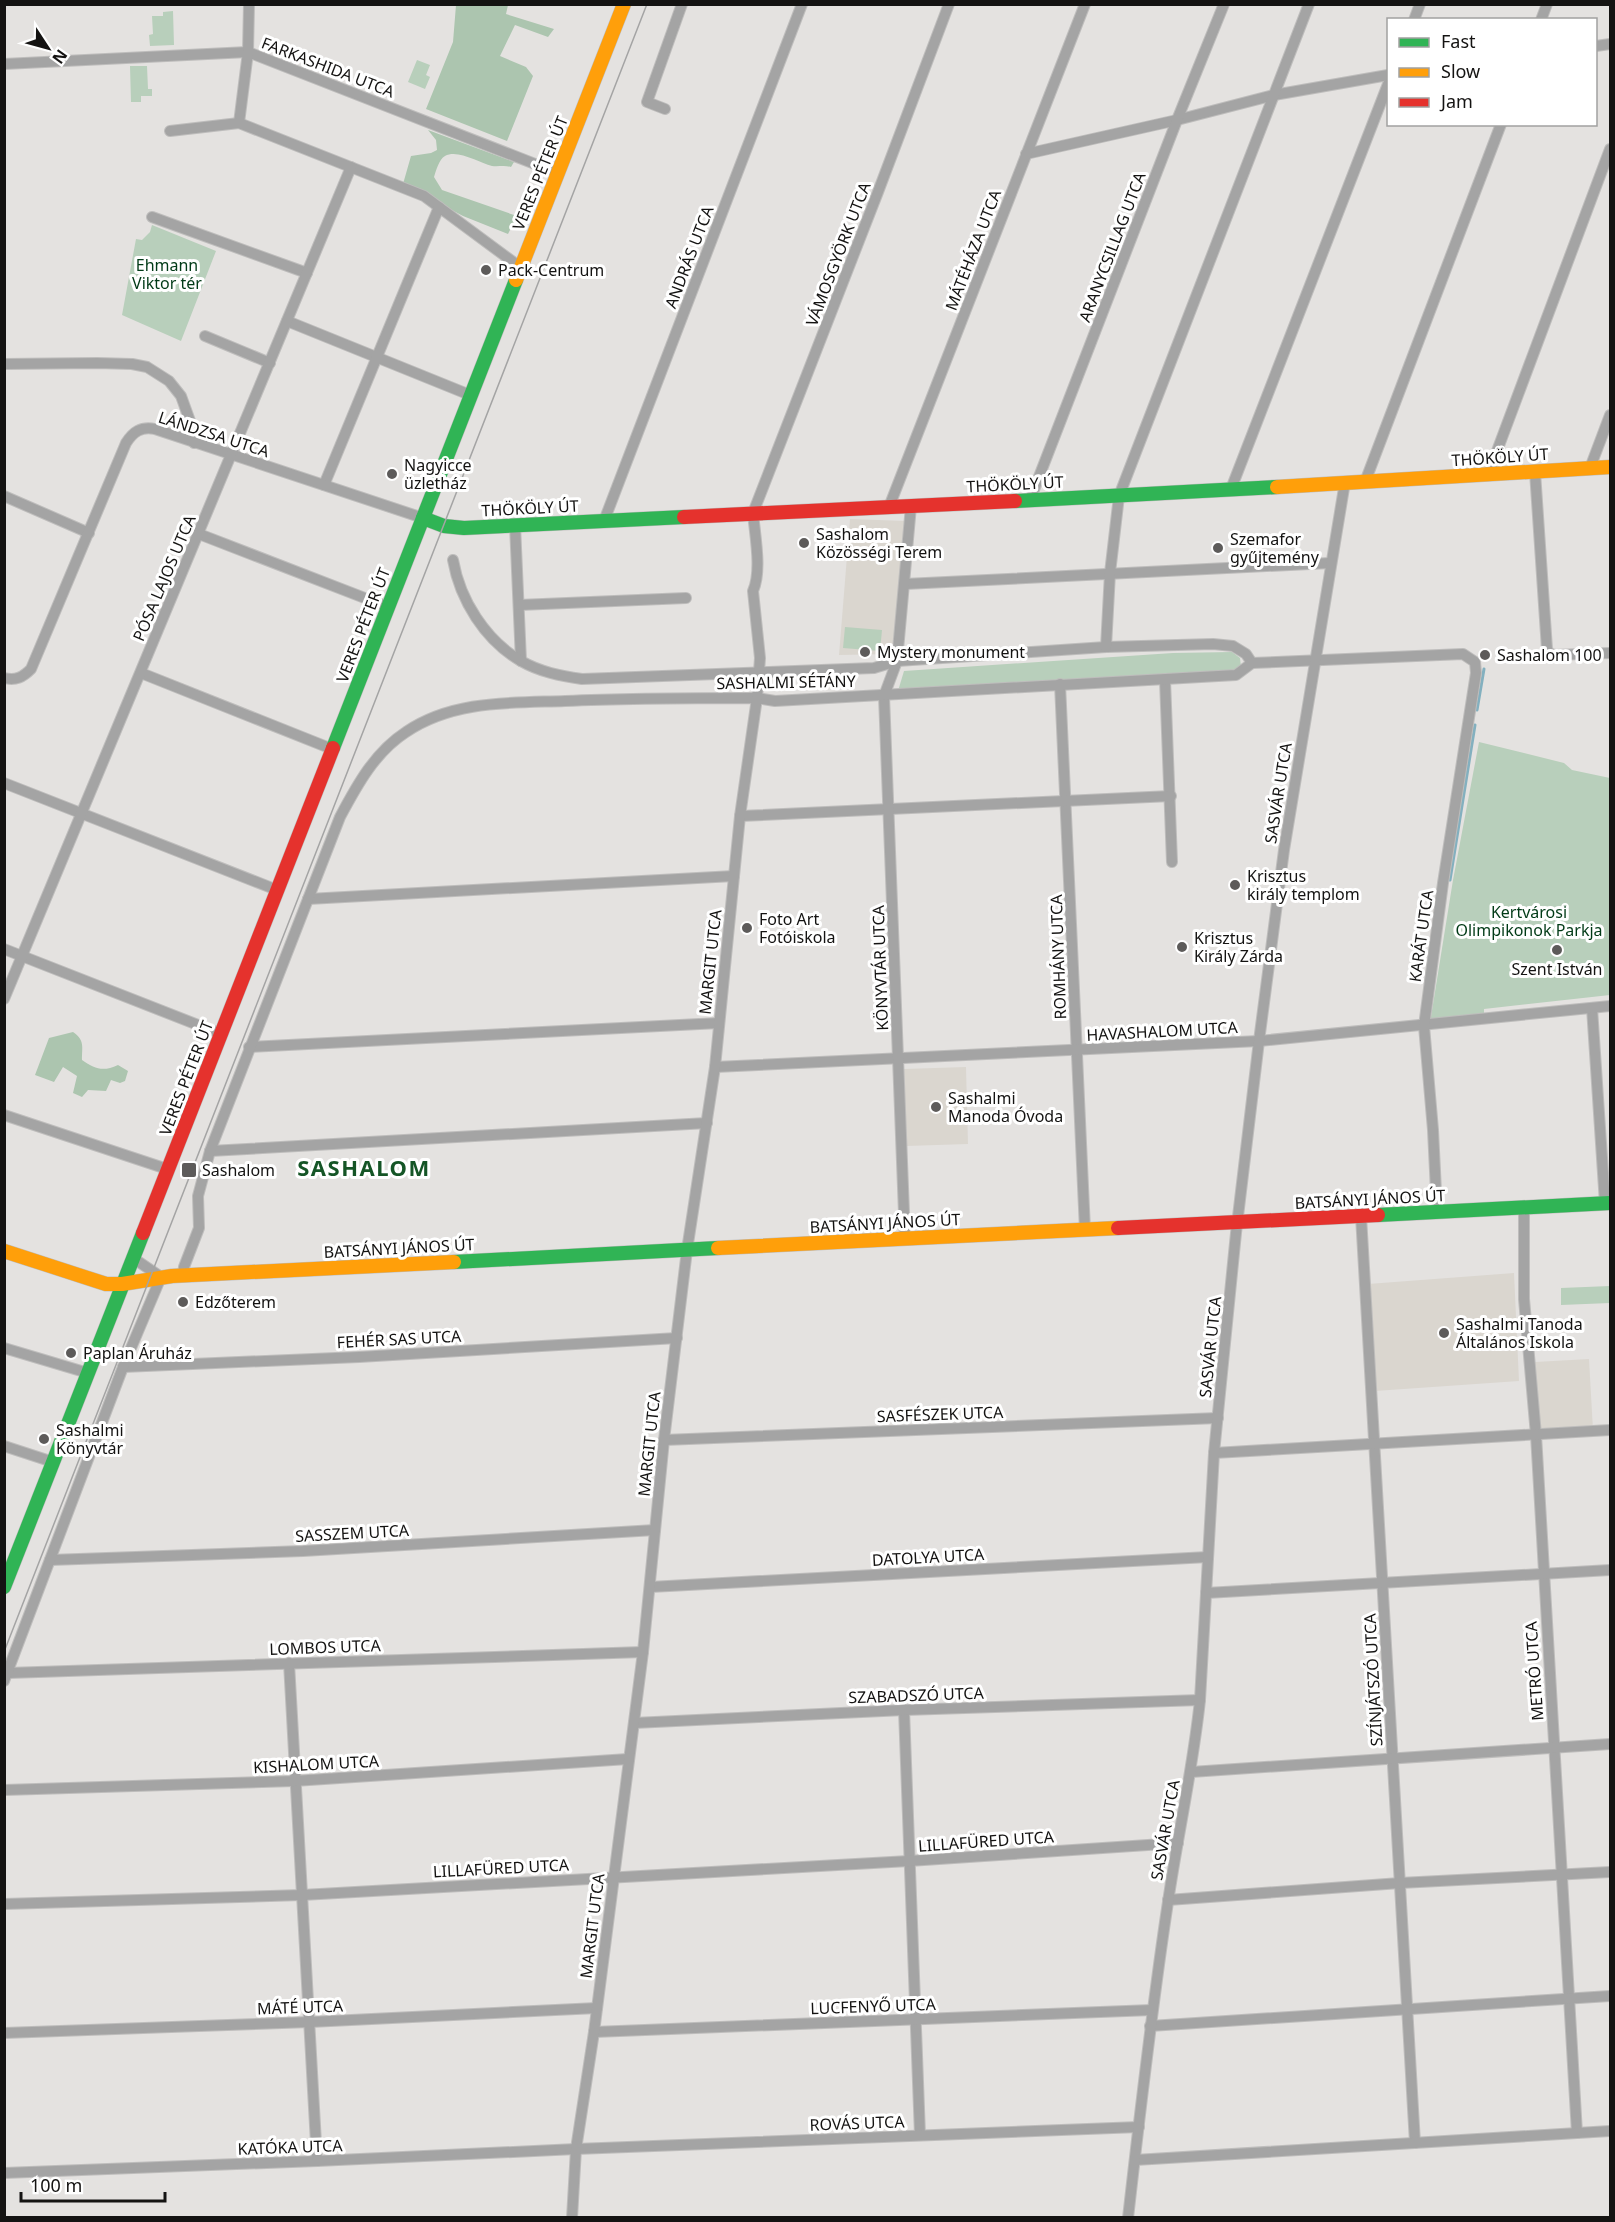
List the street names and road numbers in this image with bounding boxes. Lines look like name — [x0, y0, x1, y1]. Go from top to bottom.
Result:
street label: FARKASHIDA UTCA — [258, 32, 398, 103]
street label: VERES PÉTER ÚT — [507, 113, 573, 233]
street label: ARANYCSILLAG UTCA — [1073, 168, 1151, 325]
street label: VÁMOSGYÖRK UTCA — [800, 178, 876, 329]
street label: MÁTÉHÁZA UTCA — [940, 186, 1006, 314]
street label: ANDRÁS UTCA — [659, 202, 719, 311]
street label: LÁNDZSA UTCA — [156, 406, 273, 463]
street label: THÖKÖLY ÚT — [1451, 443, 1549, 471]
street label: THÖKÖLY ÚT — [966, 470, 1064, 498]
street label: THÖKÖLY ÚT — [481, 494, 579, 522]
street label: PÓSA LAJOS UTCA — [127, 511, 201, 645]
street label: VERES PÉTER ÚT — [331, 564, 395, 686]
street label: SASHALMI SÉTÁNY — [716, 670, 857, 694]
street label: SASVÁR UTCA — [1259, 740, 1297, 845]
street label: KARÁT UTCA — [1404, 888, 1438, 984]
street label: ROMHÁNY UTCA — [1045, 893, 1071, 1020]
street label: KÖNYVTÁR UTCA — [867, 904, 893, 1031]
street label: MARGIT UTCA — [694, 908, 727, 1016]
street label: HAVASHALOM UTCA — [1086, 1016, 1239, 1046]
street label: VERES PÉTER ÚT — [154, 1017, 218, 1139]
street label: BATSÁNYI JÁNOS ÚT — [1294, 1184, 1446, 1214]
street label: BATSÁNYI JÁNOS ÚT — [809, 1208, 961, 1238]
street label: BATSÁNYI JÁNOS ÚT — [323, 1233, 475, 1263]
street label: SASVÁR UTCA — [1194, 1295, 1226, 1399]
street label: FEHÉR SAS UTCA — [336, 1325, 463, 1353]
street label: MARGIT UTCA — [633, 1390, 666, 1498]
street label: SASFÉSZEK UTCA — [876, 1401, 1004, 1427]
street label: SASSZEM UTCA — [295, 1519, 410, 1547]
street label: DATOLYA UTCA — [871, 1543, 986, 1571]
street label: SZÍNJÁTSZÓ UTCA — [1358, 1612, 1387, 1747]
street label: METRÓ UTCA — [1520, 1620, 1548, 1721]
street label: LOMBOS UTCA — [269, 1634, 382, 1660]
street label: SZABADSZÓ UTCA — [848, 1682, 985, 1708]
street label: KISHALOM UTCA — [252, 1750, 380, 1778]
street label: SASVÁR UTCA — [1145, 1777, 1185, 1882]
street label: LILLAFÜRED UTCA — [917, 1825, 1055, 1857]
street label: LILLAFÜRED UTCA — [432, 1853, 570, 1883]
street label: MARGIT UTCA — [575, 1872, 609, 1980]
street label: LUCFENYŐ UTCA — [810, 1993, 937, 2019]
street label: MÁTÉ UTCA — [257, 1994, 344, 2019]
street label: ROVÁS UTCA — [809, 2110, 906, 2136]
street label: KATÓKA UTCA — [237, 2134, 344, 2160]

